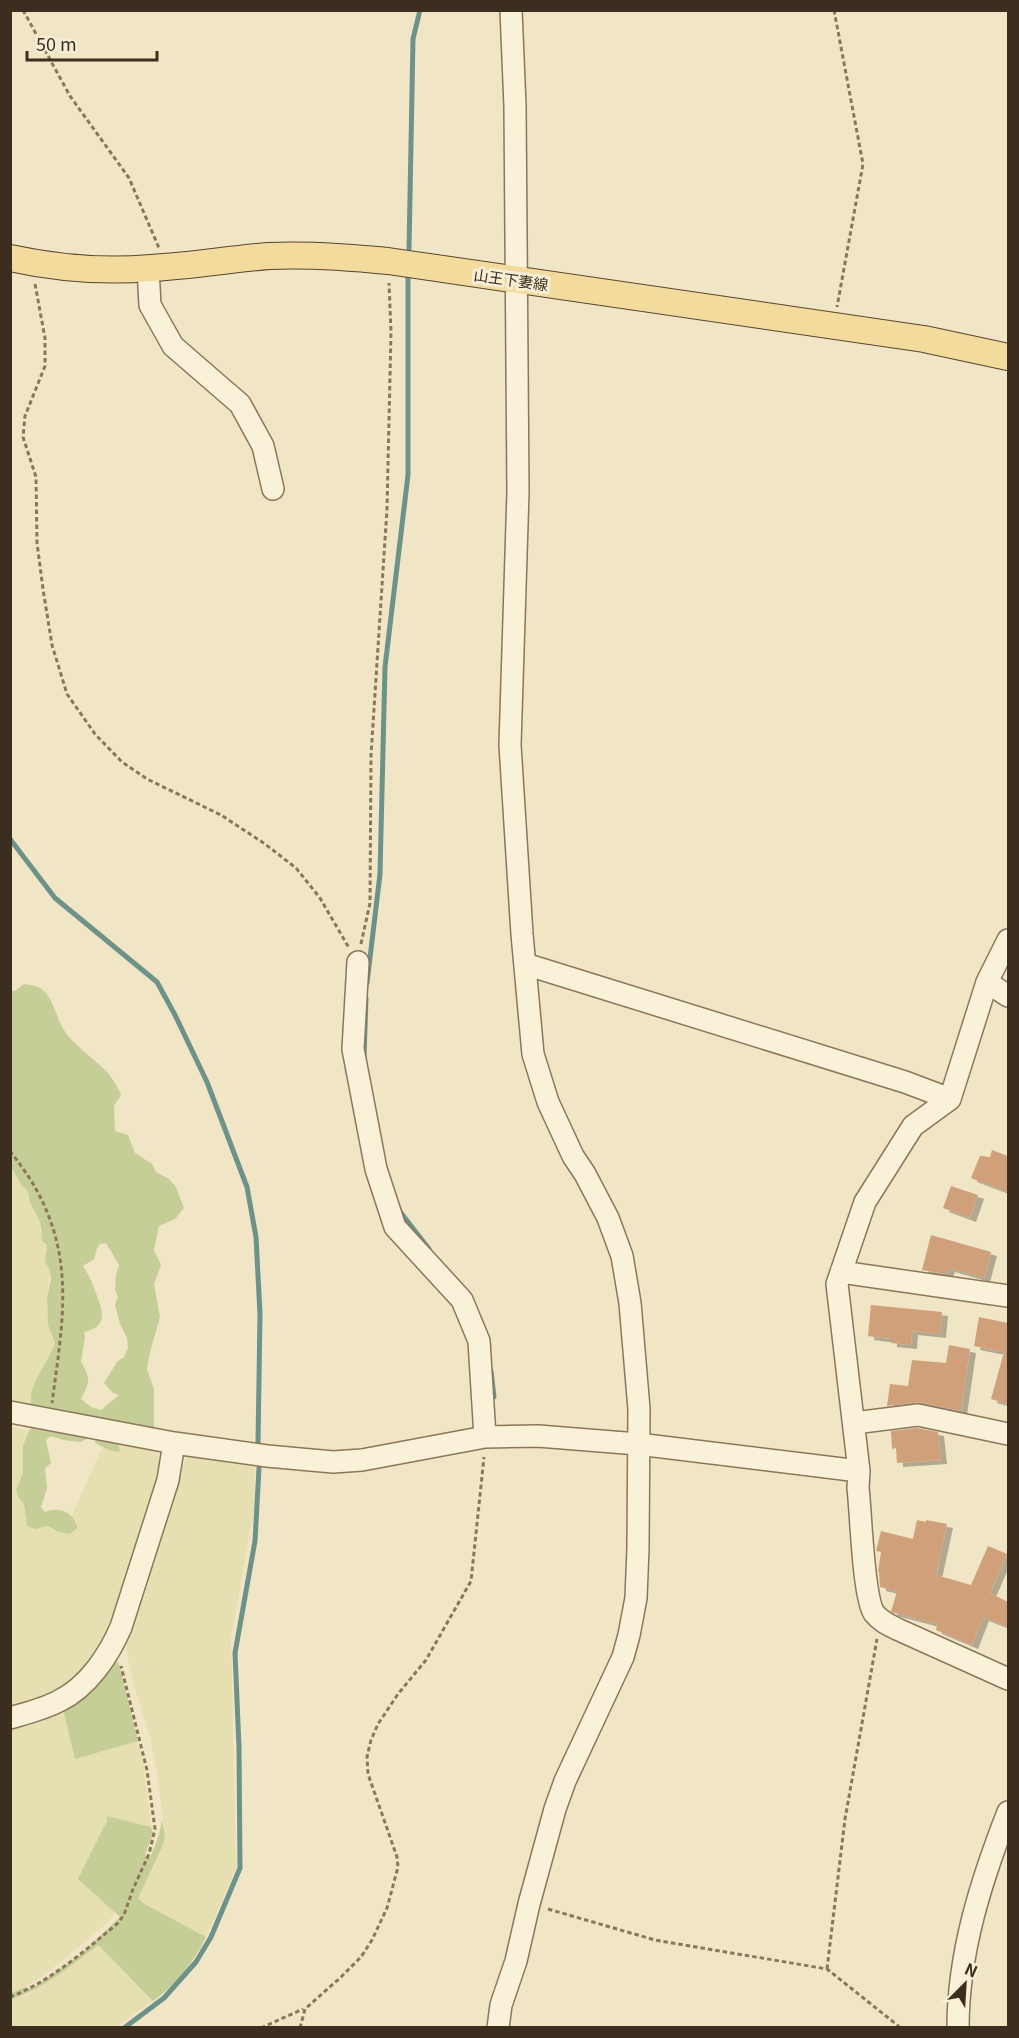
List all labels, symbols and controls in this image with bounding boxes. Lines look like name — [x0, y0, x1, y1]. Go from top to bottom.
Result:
scale bar — [27, 24, 158, 62]
text: 50 m — [36, 30, 77, 56]
street label: 山王下妻線 — [472, 263, 550, 295]
north arrow — [935, 1954, 995, 2014]
text: N — [961, 1956, 982, 1983]

